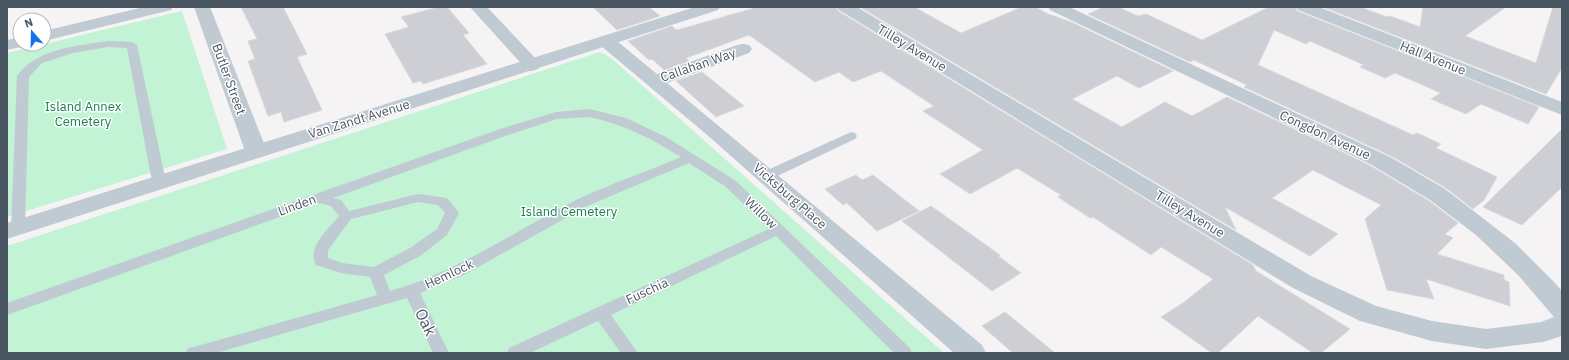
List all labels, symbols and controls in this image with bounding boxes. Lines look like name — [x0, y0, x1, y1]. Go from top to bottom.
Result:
north arrow — [12, 12, 52, 52]
text: N — [22, 15, 35, 31]
street label: Tilley Avenue — [874, 21, 950, 75]
street label: Hall Avenue — [1398, 37, 1468, 79]
street label: Butler Street — [208, 41, 250, 117]
street label: Callahan Way — [658, 44, 738, 86]
street label: Van Zandt Avenue — [306, 95, 412, 143]
park label: Island Annex Cemetery — [45, 98, 122, 130]
street label: Congdon Avenue — [1277, 107, 1373, 163]
street label: Vicksburg Place — [750, 159, 830, 233]
street label: Tilley Avenue — [1152, 187, 1228, 241]
street label: Linden — [276, 190, 318, 220]
street label: Willow — [741, 193, 781, 233]
park label: Island Cemetery — [521, 203, 618, 220]
street label: Hemlock — [422, 255, 476, 293]
street label: Fuschia — [623, 274, 671, 308]
street label: Oak — [411, 305, 441, 340]

